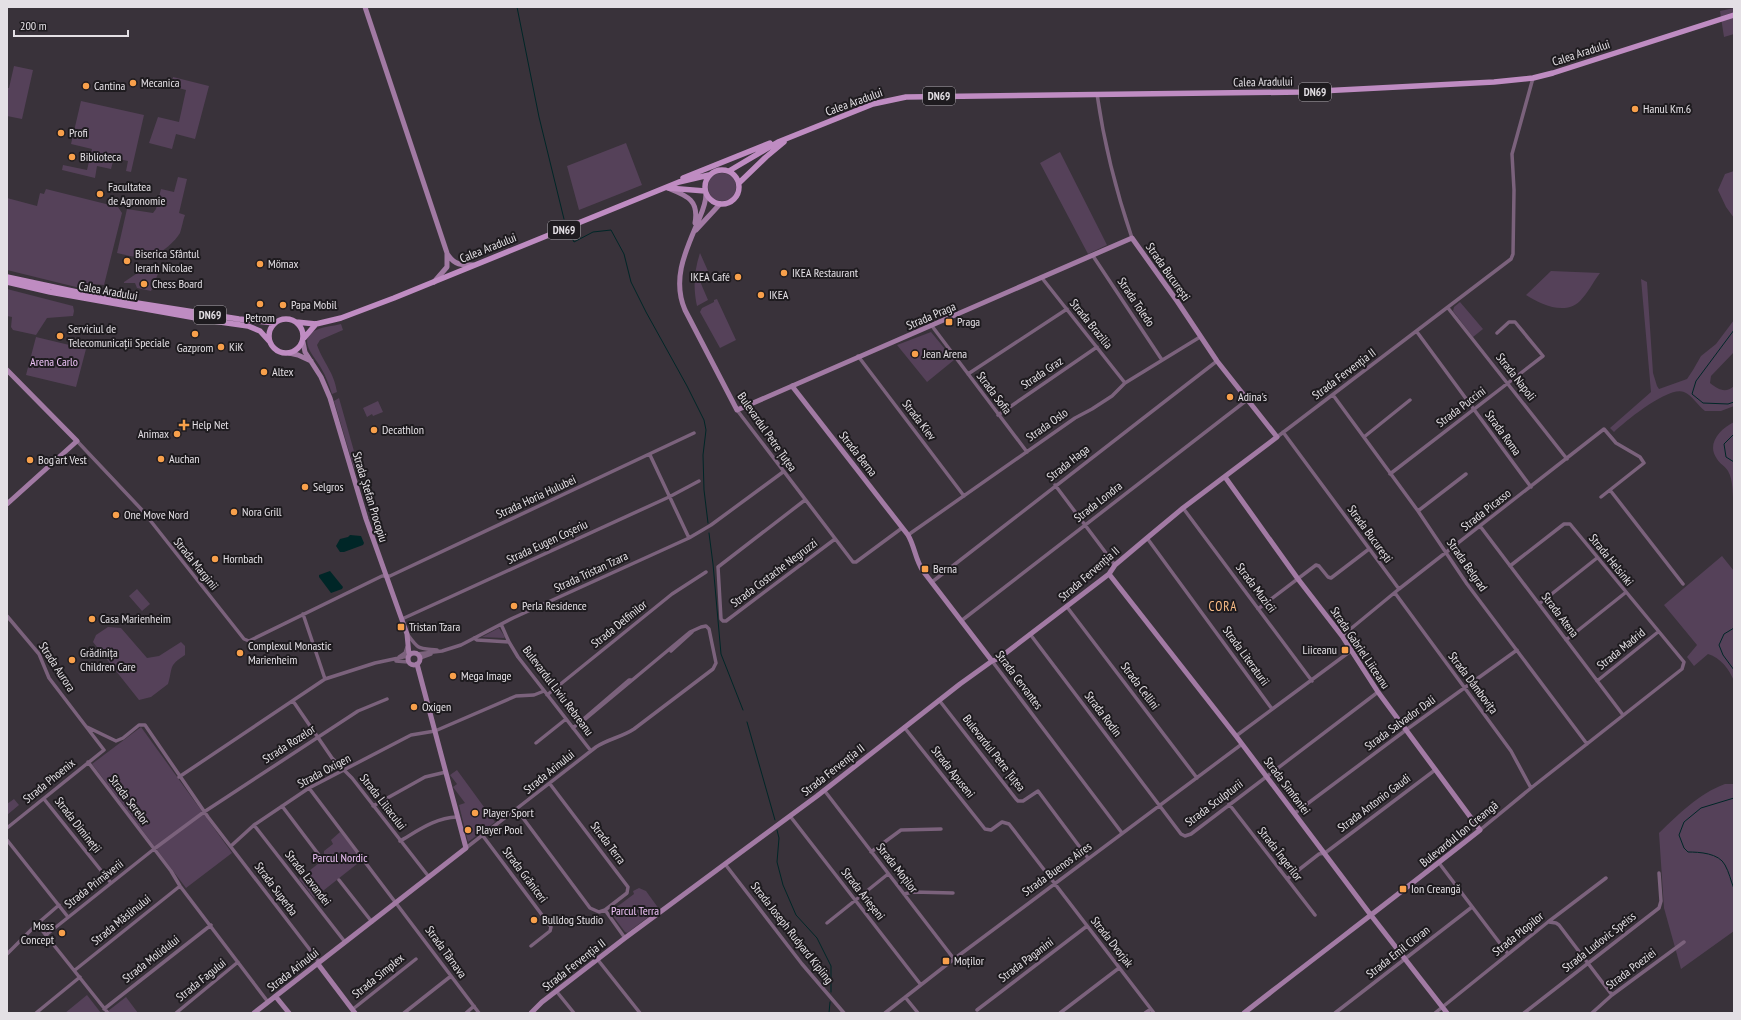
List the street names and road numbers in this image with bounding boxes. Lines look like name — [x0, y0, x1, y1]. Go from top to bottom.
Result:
street label: Calea Aradului — [1550, 36, 1612, 69]
street label: Calea Aradului — [1233, 73, 1293, 90]
road number: DN69 — [1299, 83, 1331, 101]
street label: Calea Aradului — [823, 84, 884, 119]
road number: DN69 — [923, 87, 955, 105]
road number: DN69 — [548, 221, 580, 239]
street label: Calea Aradului — [457, 229, 518, 266]
street label: Strada București — [1143, 240, 1194, 304]
street label: Strada Toledo — [1114, 274, 1158, 329]
street label: Calea Aradului — [77, 278, 139, 303]
street label: Strada Brazilia — [1067, 296, 1116, 352]
street label: Strada Praga — [904, 298, 958, 333]
road number: DN69 — [194, 306, 226, 324]
street label: Strada Fervenția II — [1309, 345, 1379, 402]
street label: Strada Napoli — [1493, 350, 1540, 403]
street label: Strada Graz — [1018, 353, 1066, 392]
street label: Strada Sofia — [974, 368, 1015, 417]
street label: Strada Puccini — [1433, 383, 1488, 430]
street label: Bulevardul Petre Țuțea — [735, 389, 800, 474]
street label: Strada Kiev — [899, 396, 940, 443]
street label: Strada Oslo — [1023, 405, 1071, 444]
street label: Strada Roma — [1482, 407, 1525, 458]
street label: Strada Berna — [836, 428, 881, 479]
street label: Strada Haga — [1043, 441, 1092, 484]
street label: Strada Ștefan Procopiu — [350, 450, 391, 544]
street label: Strada Horia Hulubei — [493, 472, 578, 522]
street label: Strada Londra — [1071, 478, 1125, 525]
street label: Strada Picasso — [1458, 485, 1514, 534]
street label: Strada București — [1344, 502, 1396, 565]
street label: Strada Eugen Coșeriu — [504, 516, 590, 567]
street label: Strada Helsinki — [1586, 531, 1637, 589]
street label: Strada Marginii — [171, 534, 222, 593]
street label: Strada Costache Negruzzi — [727, 535, 820, 610]
street label: Strada Belgrad — [1444, 535, 1491, 594]
street label: Strada Fervenția II — [1055, 543, 1122, 604]
street label: Strada Tristan Tzara — [551, 548, 630, 595]
street label: Strada Muzicii — [1233, 560, 1280, 616]
street label: Strada Atena — [1539, 589, 1582, 640]
street label: Strada Delfinilor — [588, 596, 650, 651]
street label: Strada Gabriel Liiceanu — [1327, 604, 1393, 692]
street label: Strada Literaturii — [1220, 623, 1273, 688]
street label: Strada Madrid — [1594, 625, 1648, 673]
street label: Strada Aurora — [36, 639, 79, 695]
street label: Bulevardul Liviu Rebreanu — [520, 643, 597, 739]
street label: Strada Cervantes — [993, 647, 1046, 712]
street label: Strada Dâmbovița — [1445, 649, 1502, 717]
street label: Strada Cellini — [1118, 659, 1163, 712]
street label: Strada Rodin — [1082, 688, 1125, 739]
street label: Strada Salvador Dali — [1361, 692, 1438, 753]
street label: Bulevardul Petre Țuțea — [960, 711, 1029, 794]
street label: Strada Rozelor — [260, 721, 318, 766]
street label: Strada Fervenția II — [798, 740, 867, 799]
street label: Strada Apuseni — [928, 743, 978, 801]
street label: Strada Arinului — [520, 746, 577, 797]
street label: Strada Oxigen — [294, 750, 353, 791]
street label: Strada Simfoniei — [1261, 754, 1314, 817]
street label: Strada Phoenix — [20, 755, 78, 806]
street label: Strada Antonio Gaudi — [1334, 770, 1413, 835]
street label: Strada Liliacului — [357, 771, 410, 833]
street label: Strada Serelor — [106, 772, 153, 828]
street label: Strada Sculpturii — [1182, 776, 1246, 829]
street label: Strada Dimineții — [52, 794, 105, 856]
street label: Bulevardul Ion Creangă — [1417, 797, 1501, 870]
street label: Strada Terra — [588, 819, 629, 867]
street label: Strada Îngerilor — [1255, 824, 1307, 884]
street label: Strada Buenos Aires — [1019, 838, 1094, 899]
street label: Strada Moților — [873, 840, 922, 896]
street label: Strada Grăniceri — [500, 844, 551, 906]
street label: Strada Lavandei — [282, 847, 335, 908]
street label: Strada Primăverii — [61, 856, 126, 911]
street label: Strada Superba — [251, 859, 301, 918]
street label: Strada Arieșeni — [838, 865, 888, 923]
street label: Strada Joseph Rudyard Kipling — [748, 879, 837, 987]
street label: Strada Măslinului — [88, 891, 153, 948]
street label: Strada Plopilor — [1489, 908, 1547, 959]
street label: Strada Ludovic Speiss — [1559, 908, 1638, 975]
street label: Strada Dvorjak — [1088, 913, 1137, 970]
street label: Strada Emil Cioran — [1363, 922, 1432, 981]
street label: Strada Târnava — [422, 923, 471, 981]
street label: Strada Molidului — [119, 932, 182, 986]
street label: Strada Paganini — [995, 934, 1056, 985]
street label: Strada Fervenția II — [539, 935, 608, 994]
street label: Strada Arinului — [264, 945, 322, 994]
street label: Strada Poeziei — [1603, 945, 1659, 992]
street label: Strada Simplex — [349, 950, 407, 1001]
street label: Strada Fagului — [173, 955, 229, 1004]

